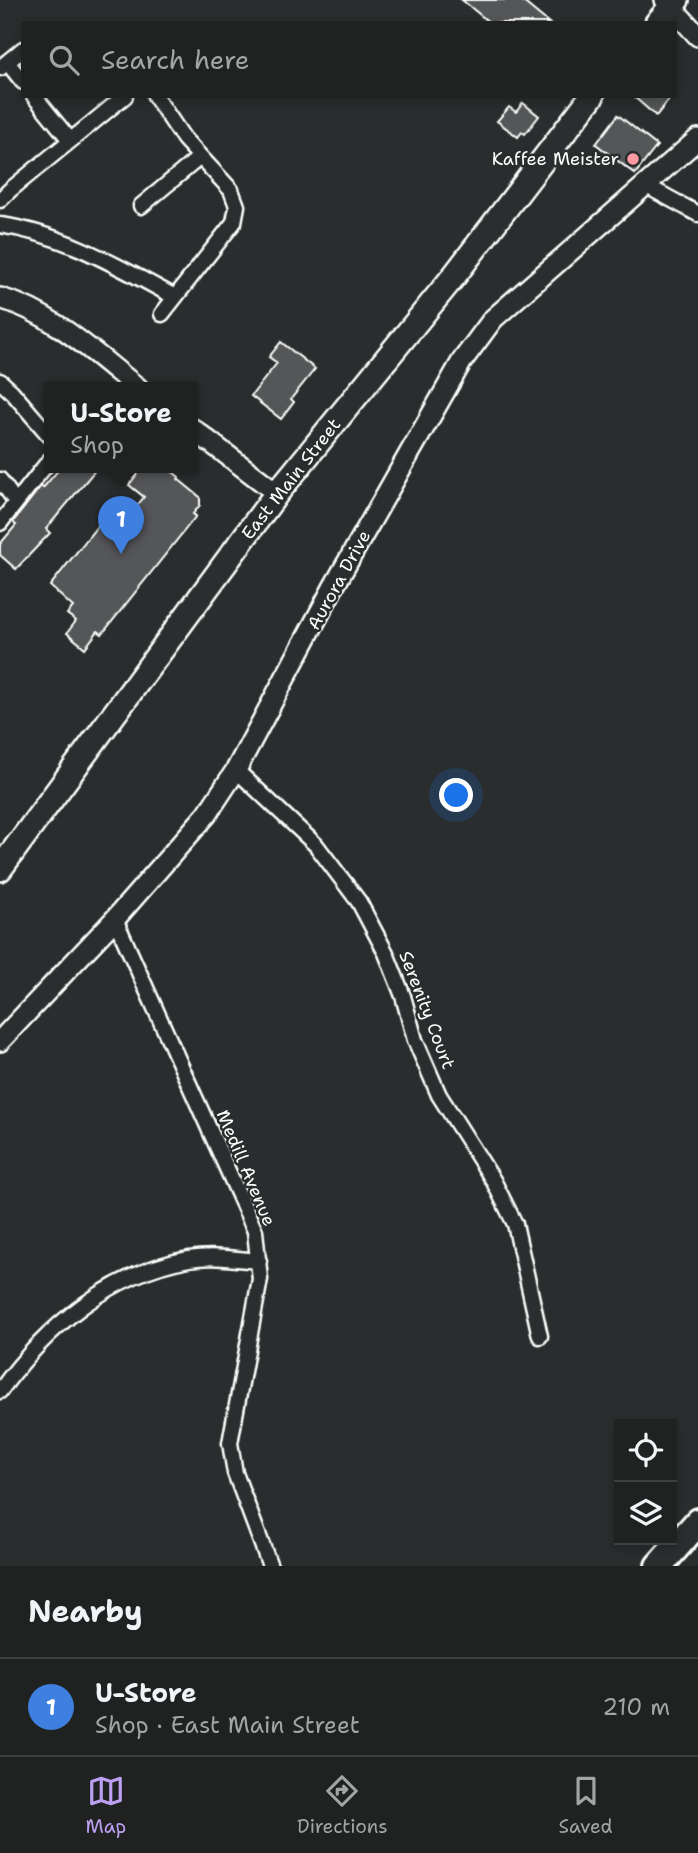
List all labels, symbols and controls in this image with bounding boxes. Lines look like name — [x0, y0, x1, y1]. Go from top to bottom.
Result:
search box — [21, 21, 677, 98]
icon: search — [45, 41, 83, 79]
text: Search here — [101, 42, 250, 77]
place label: Kaffee Meister — [492, 147, 619, 171]
marker: Kaffee Meister — [625, 151, 641, 167]
popup — [44, 382, 198, 473]
text: U-Store — [70, 395, 172, 430]
street label: East Main Street — [236, 413, 346, 545]
text: Shop — [70, 430, 124, 460]
pin: 1 — [98, 496, 144, 554]
street label: Aurora Drive — [302, 526, 376, 634]
your location — [439, 778, 473, 812]
street label: Serenity Court — [393, 948, 461, 1073]
street label: Medill Avenue — [211, 1106, 281, 1230]
map controls — [614, 1419, 677, 1545]
button: locate — [614, 1419, 677, 1482]
button: layers — [614, 1482, 677, 1545]
text: Nearby — [28, 1591, 143, 1632]
text: U-Store — [95, 1675, 197, 1710]
text: 1 — [46, 1692, 56, 1722]
text: 210 m — [602, 1692, 670, 1722]
text: Shop · East Main Street — [95, 1710, 360, 1740]
tab: Map — [85, 1772, 126, 1839]
tab: Directions — [297, 1772, 388, 1839]
tab: Saved — [559, 1772, 613, 1839]

